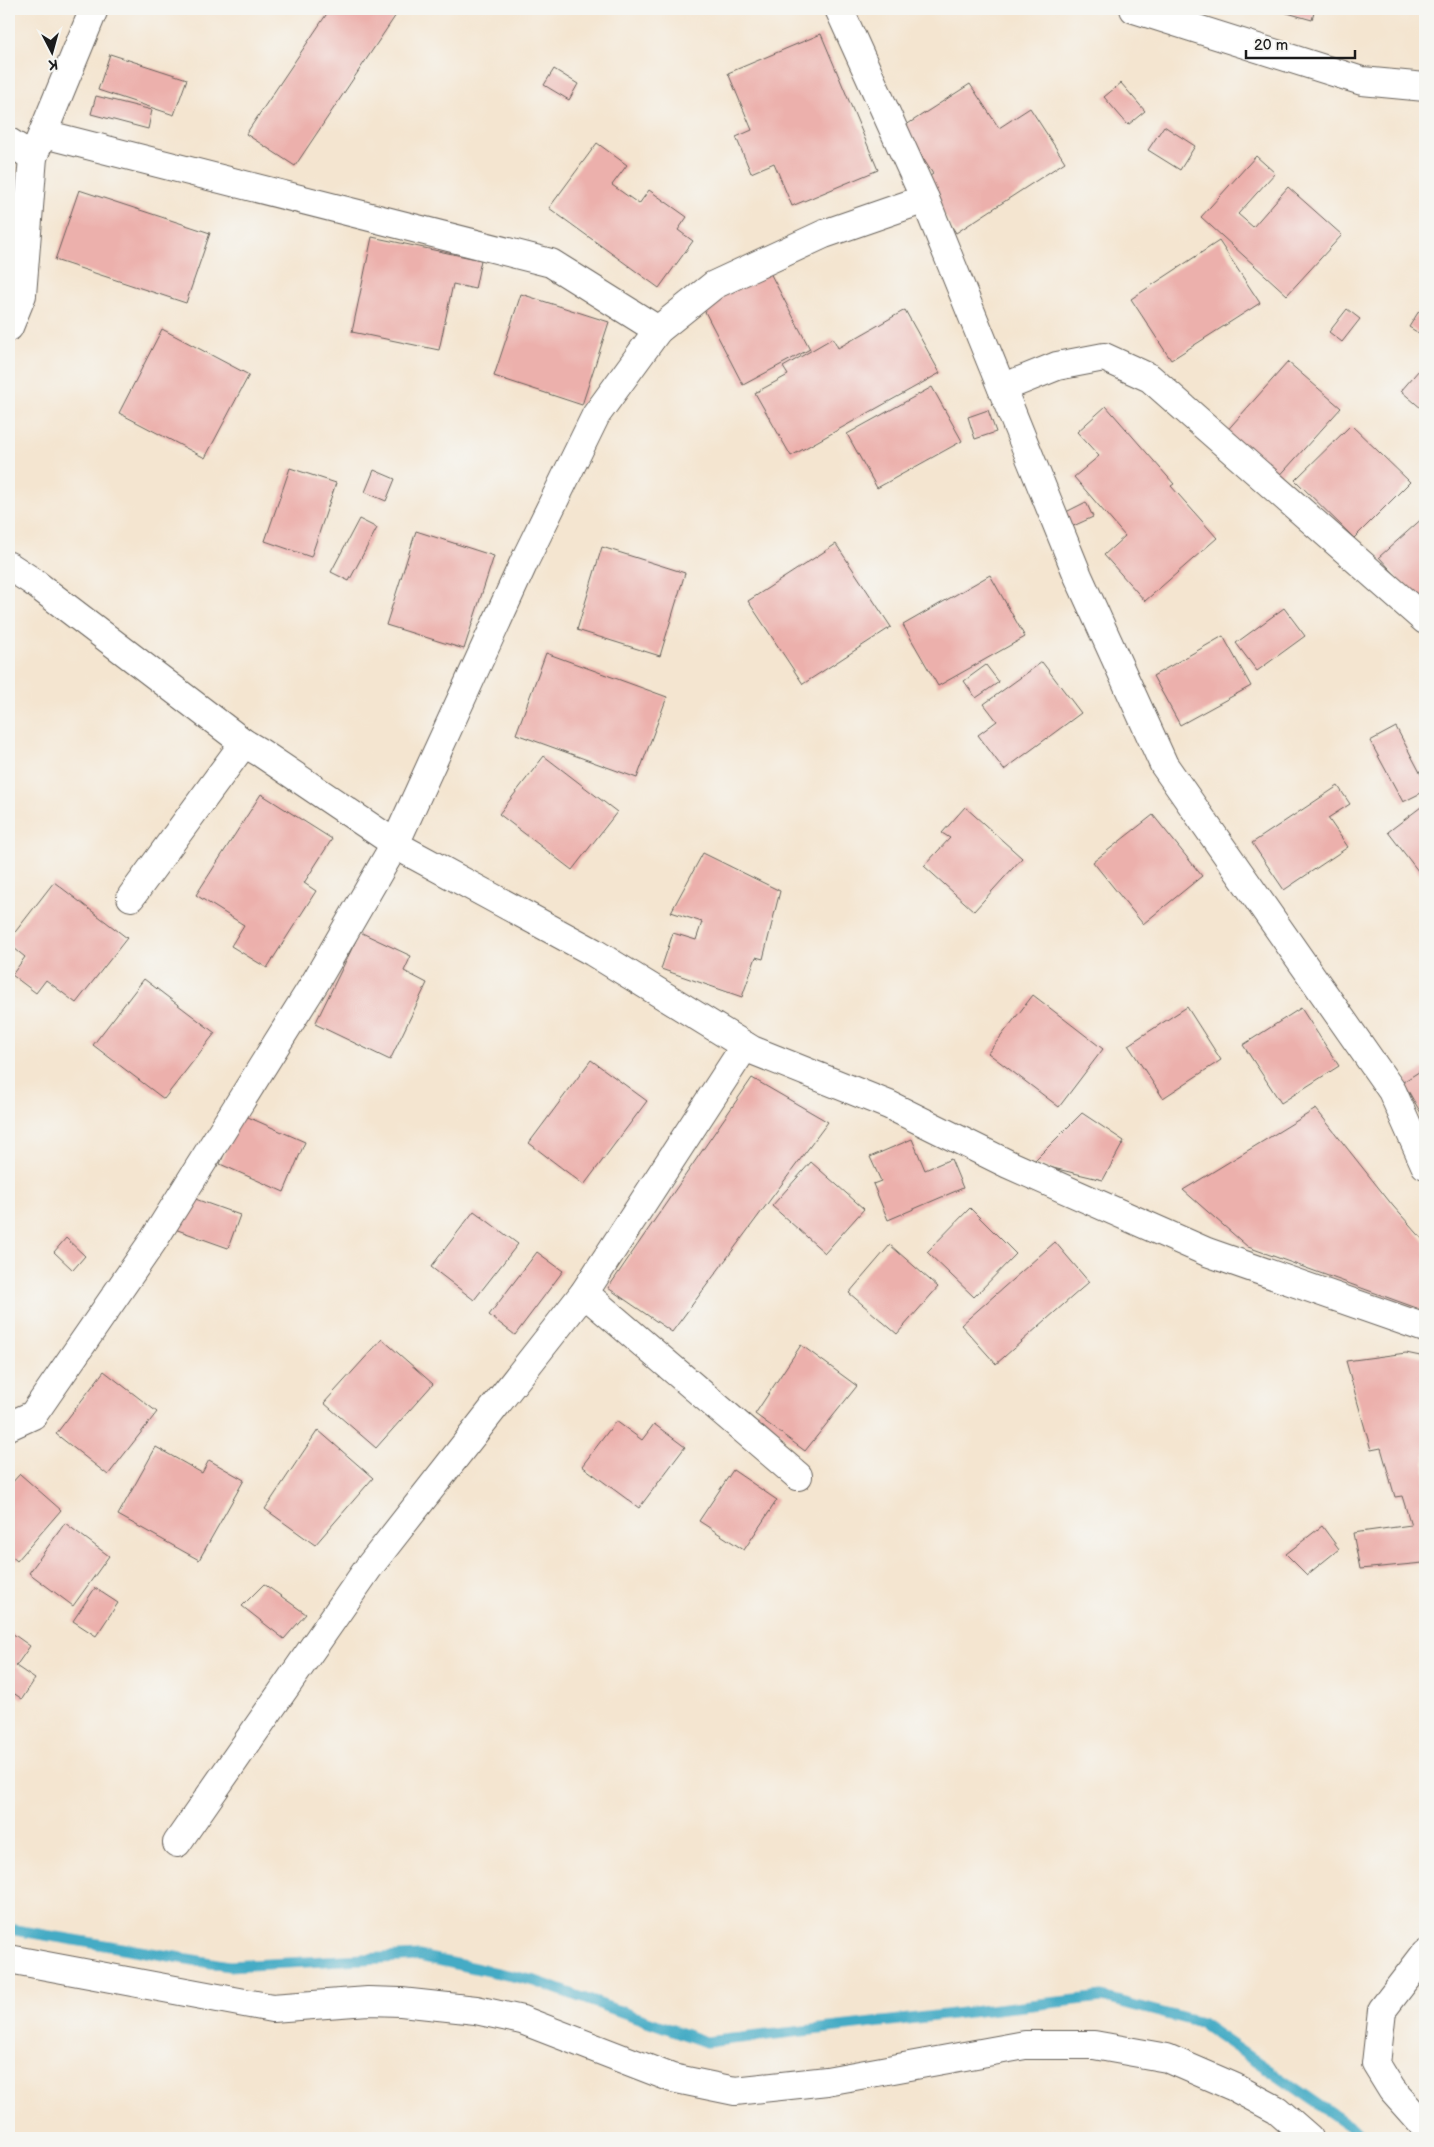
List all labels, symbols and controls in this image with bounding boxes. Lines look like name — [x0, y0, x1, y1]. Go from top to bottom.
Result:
north arrow — [28, 28, 78, 78]
scale bar — [1246, 28, 1355, 60]
text: 20 m — [1254, 36, 1288, 55]
text: K — [47, 55, 59, 73]

